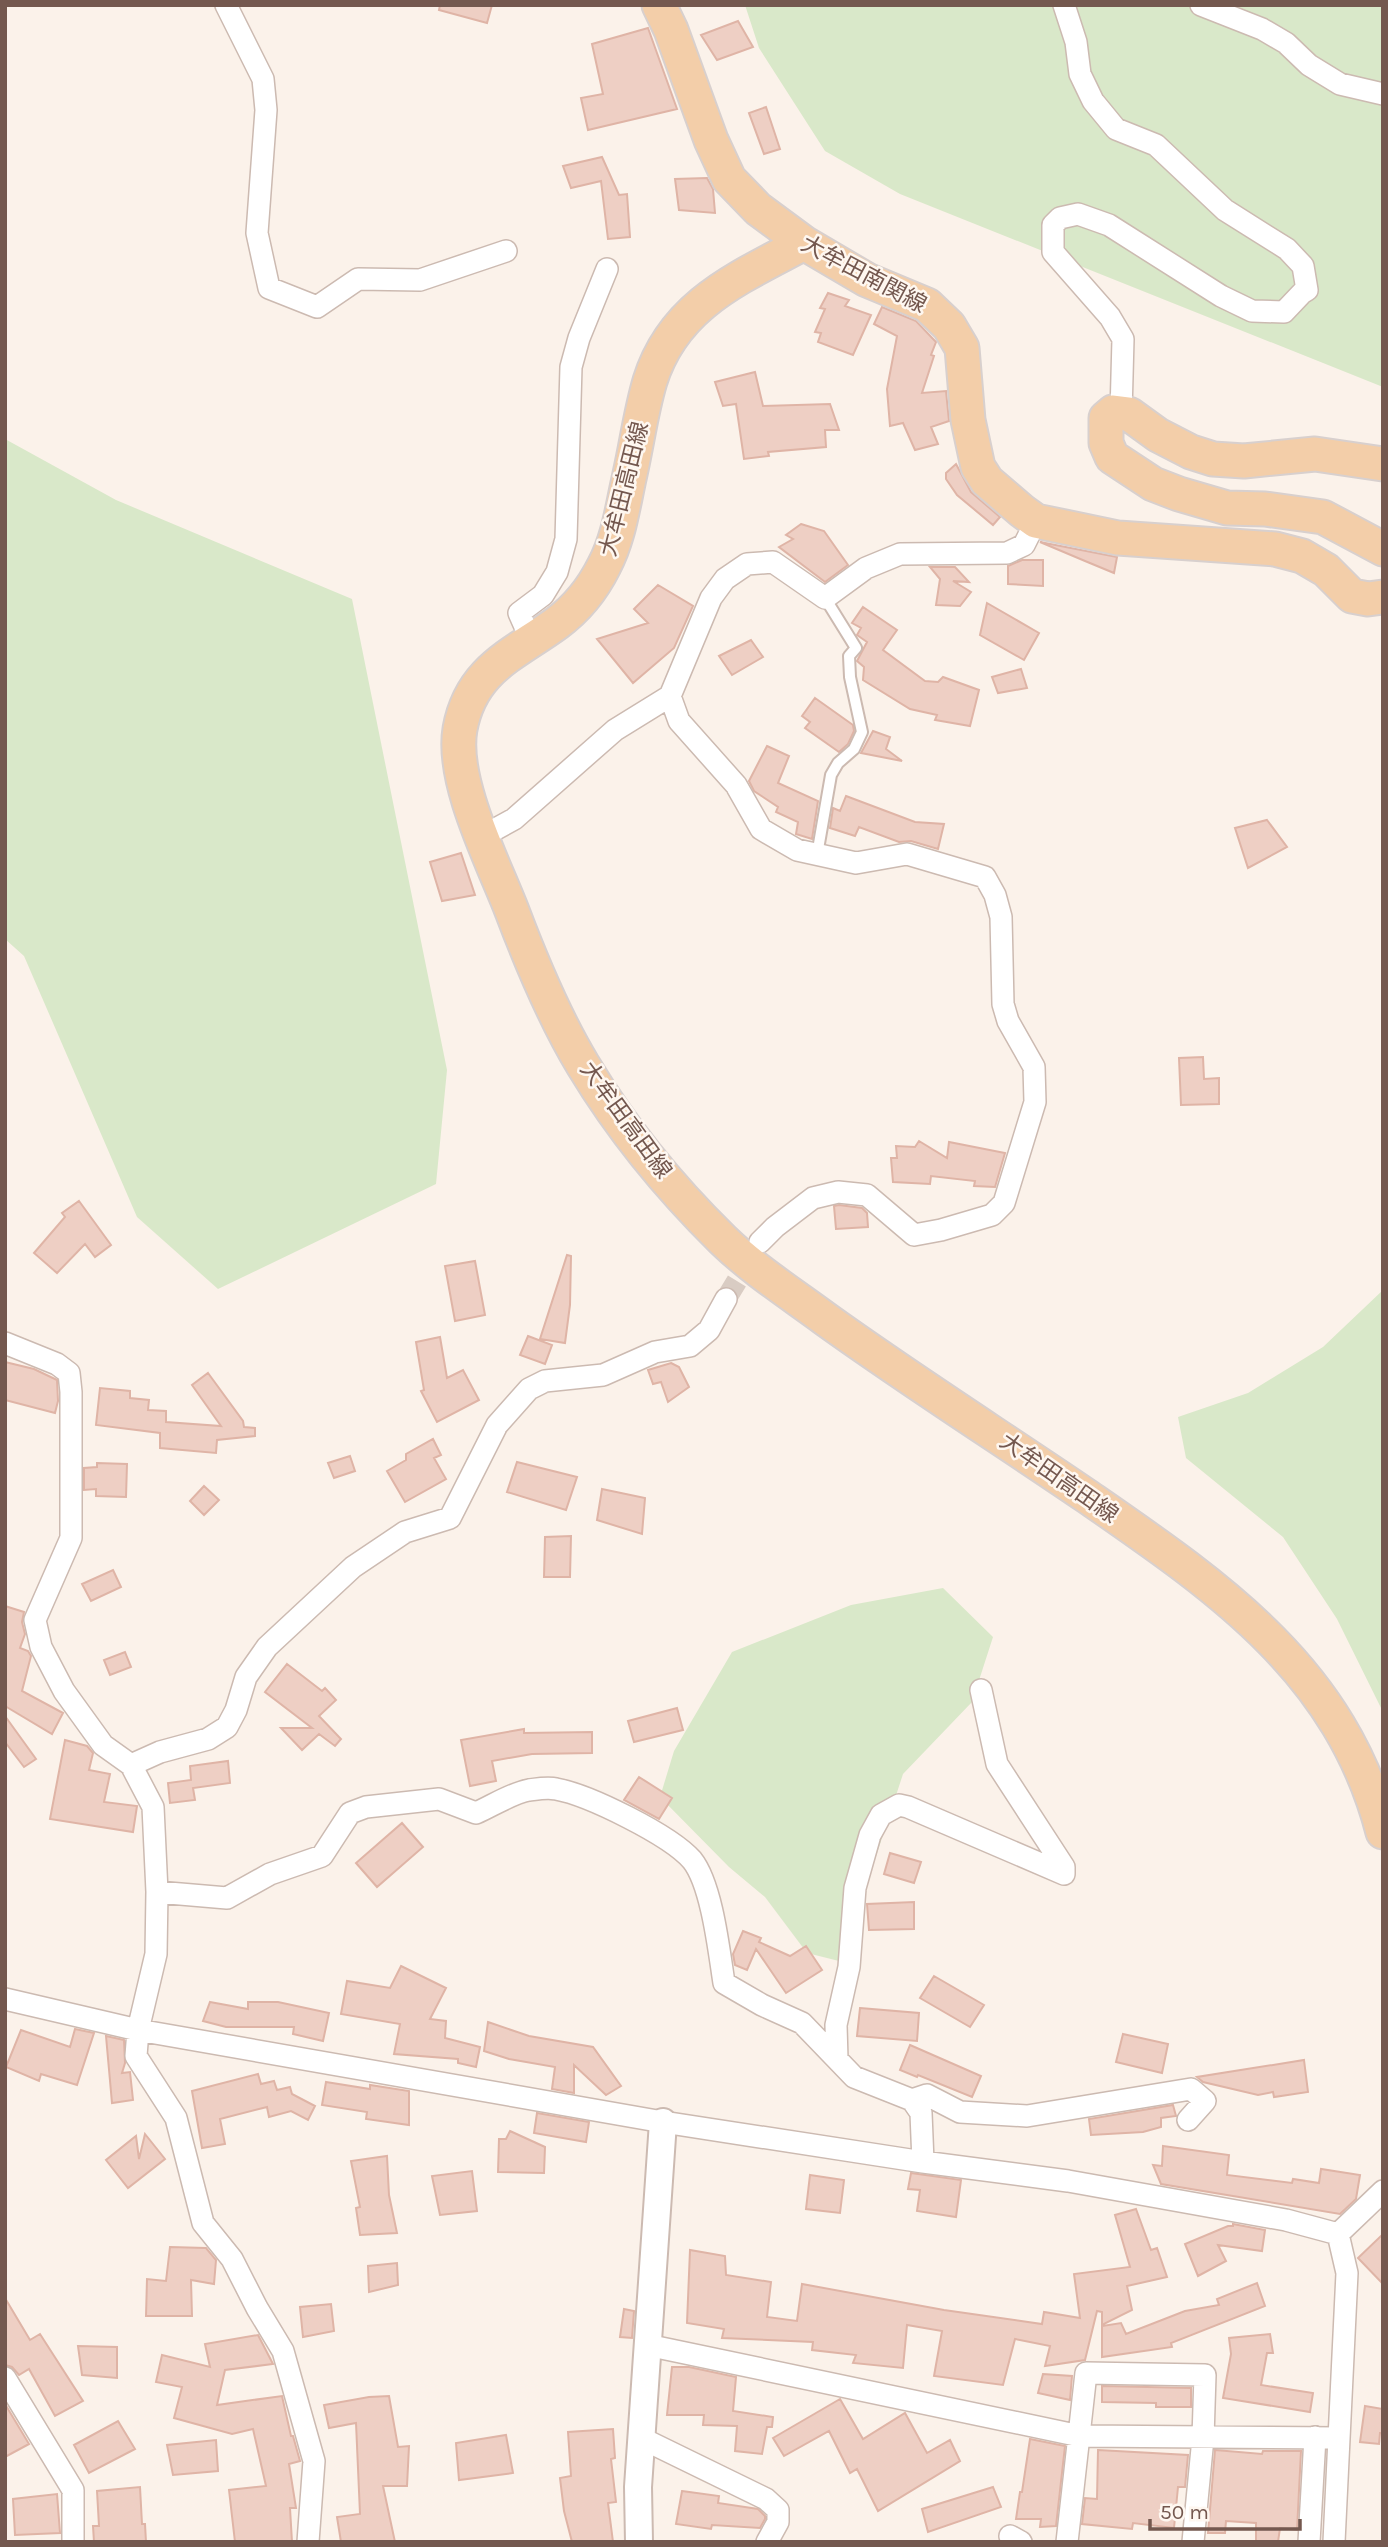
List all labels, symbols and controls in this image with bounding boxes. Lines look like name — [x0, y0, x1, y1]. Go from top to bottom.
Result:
street label: 大牟田南関線 — [797, 230, 931, 318]
street label: 大牟田高田線 — [594, 419, 654, 559]
street label: 大牟田高田線 — [575, 1056, 677, 1184]
street label: 大牟田高田線 — [995, 1427, 1123, 1529]
scale bar — [1150, 2488, 1300, 2532]
text: 50 m — [1160, 2500, 1209, 2524]

